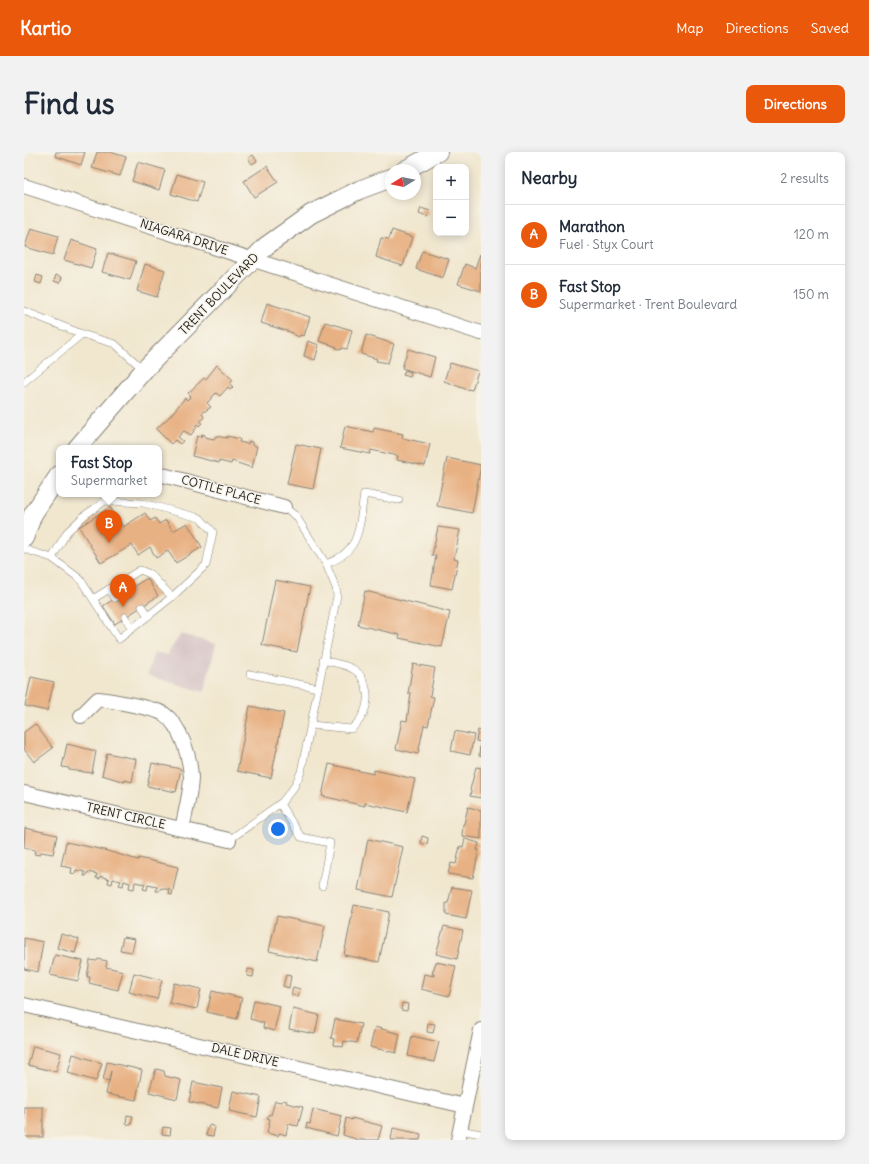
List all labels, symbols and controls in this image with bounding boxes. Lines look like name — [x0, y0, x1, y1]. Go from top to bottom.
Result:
text: Kartio — [20, 16, 72, 40]
text: Map — [676, 19, 703, 37]
text: Directions — [725, 19, 789, 37]
text: Saved — [811, 19, 849, 37]
button: Directions — [746, 85, 845, 123]
text: Find us — [24, 86, 115, 122]
north arrow — [385, 164, 421, 200]
map controls — [433, 164, 469, 236]
button: + — [433, 164, 469, 200]
text: Nearby — [521, 167, 577, 189]
text: 2 results — [780, 170, 829, 187]
button: − — [433, 200, 469, 236]
street label: NIAGARA DRIVE — [138, 215, 230, 258]
text: Marathon — [559, 217, 625, 236]
text: A — [530, 226, 538, 243]
text: 120 m — [794, 226, 829, 243]
text: Fuel · Styx Court — [559, 236, 654, 253]
street label: TRENT BOULEVARD — [176, 249, 262, 338]
text: Fast Stop — [559, 277, 621, 296]
text: B — [530, 286, 538, 303]
text: 150 m — [793, 286, 829, 303]
text: Supermarket · Trent Boulevard — [559, 296, 737, 313]
popup — [56, 445, 162, 497]
text: Fast Stop — [71, 453, 133, 472]
text: Supermarket — [71, 472, 147, 489]
street label: COTTLE PLACE — [180, 472, 263, 507]
pin: B — [96, 510, 122, 543]
pin: A — [110, 574, 136, 607]
street label: TRENT CIRCLE — [85, 799, 167, 832]
your location — [268, 819, 288, 839]
street label: DALE DRIVE — [210, 1039, 280, 1070]

